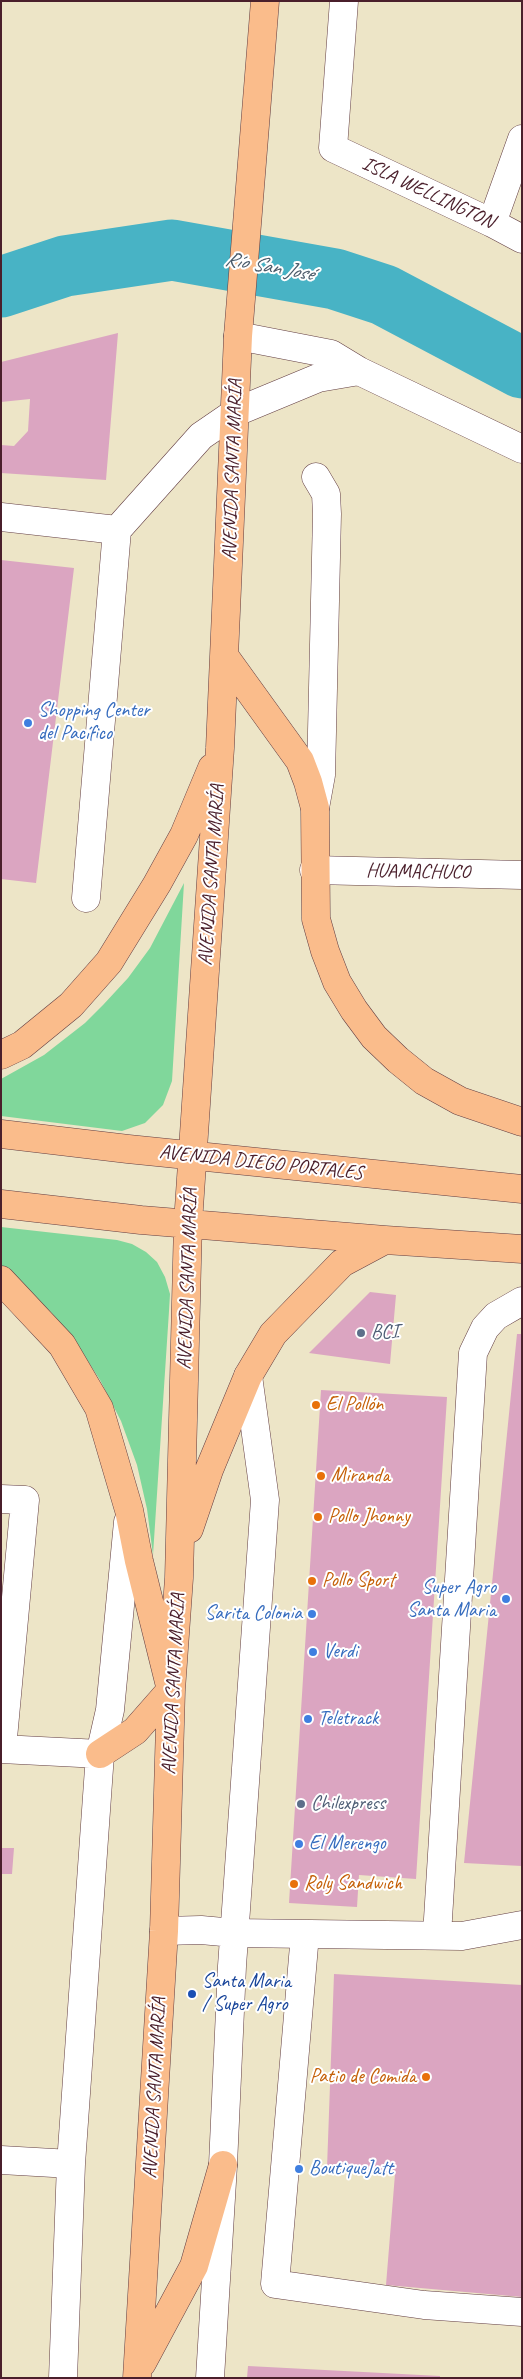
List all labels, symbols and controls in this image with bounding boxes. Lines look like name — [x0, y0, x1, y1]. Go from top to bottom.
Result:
street label: ISLA WELLINGTON — [358, 152, 498, 234]
water label: Río San José — [223, 247, 315, 287]
street label: AVENIDA SANTA MARÍA — [218, 379, 248, 561]
place label: Shopping Center del Pacífico — [38, 699, 150, 746]
marker: Shopping Center del Pacífico — [22, 717, 34, 729]
street label: AVENIDA SANTA MARÍA — [194, 784, 230, 966]
street label: HUAMACHUCO — [366, 859, 470, 885]
street label: AVENIDA DIEGO PORTALES — [158, 1140, 364, 1186]
street label: AVENIDA SANTA MARÍA — [173, 1188, 203, 1370]
place label: BCI — [371, 1321, 399, 1345]
marker: BCI — [355, 1327, 367, 1339]
place label: El Pollón — [326, 1393, 383, 1417]
marker: El Pollón — [310, 1399, 322, 1411]
place label: Miranda — [331, 1464, 390, 1488]
marker: Miranda — [315, 1470, 327, 1482]
place label: Pollo Jhonny — [328, 1505, 410, 1529]
marker: Pollo Jhonny — [312, 1511, 324, 1523]
place label: Pollo Sport — [322, 1569, 395, 1593]
marker: Pollo Sport — [306, 1575, 318, 1587]
place label: Super Agro Santa Maria — [407, 1576, 496, 1623]
street label: AVENIDA SANTA MARÍA — [157, 1593, 191, 1775]
marker: Super Agro Santa Maria — [500, 1593, 512, 1605]
place label: Sarita Colonia — [205, 1602, 302, 1626]
marker: Sarita Colonia — [306, 1608, 318, 1620]
place label: Verdi — [323, 1640, 357, 1664]
marker: Verdi — [307, 1646, 319, 1658]
place label: Teletrack — [318, 1707, 378, 1731]
marker: Teletrack — [302, 1713, 314, 1725]
place label: Chilexpress — [311, 1792, 385, 1816]
marker: Chilexpress — [295, 1798, 307, 1810]
place label: El Merengo — [309, 1832, 386, 1856]
marker: El Merengo — [293, 1838, 305, 1850]
place label: Roly Sandwich — [304, 1872, 402, 1896]
marker: Roly Sandwich — [288, 1878, 300, 1890]
place label: Santa Maria / Super Agro — [202, 1970, 291, 2017]
marker: Santa Maria / Super Agro — [186, 1988, 198, 2000]
street label: AVENIDA SANTA MARÍA — [138, 1997, 172, 2179]
place label: Patio de Comida — [310, 2065, 416, 2089]
marker: Patio de Comida — [420, 2071, 432, 2083]
place label: BoutiqueJatt — [309, 2157, 393, 2181]
marker: BoutiqueJatt — [293, 2163, 305, 2175]

